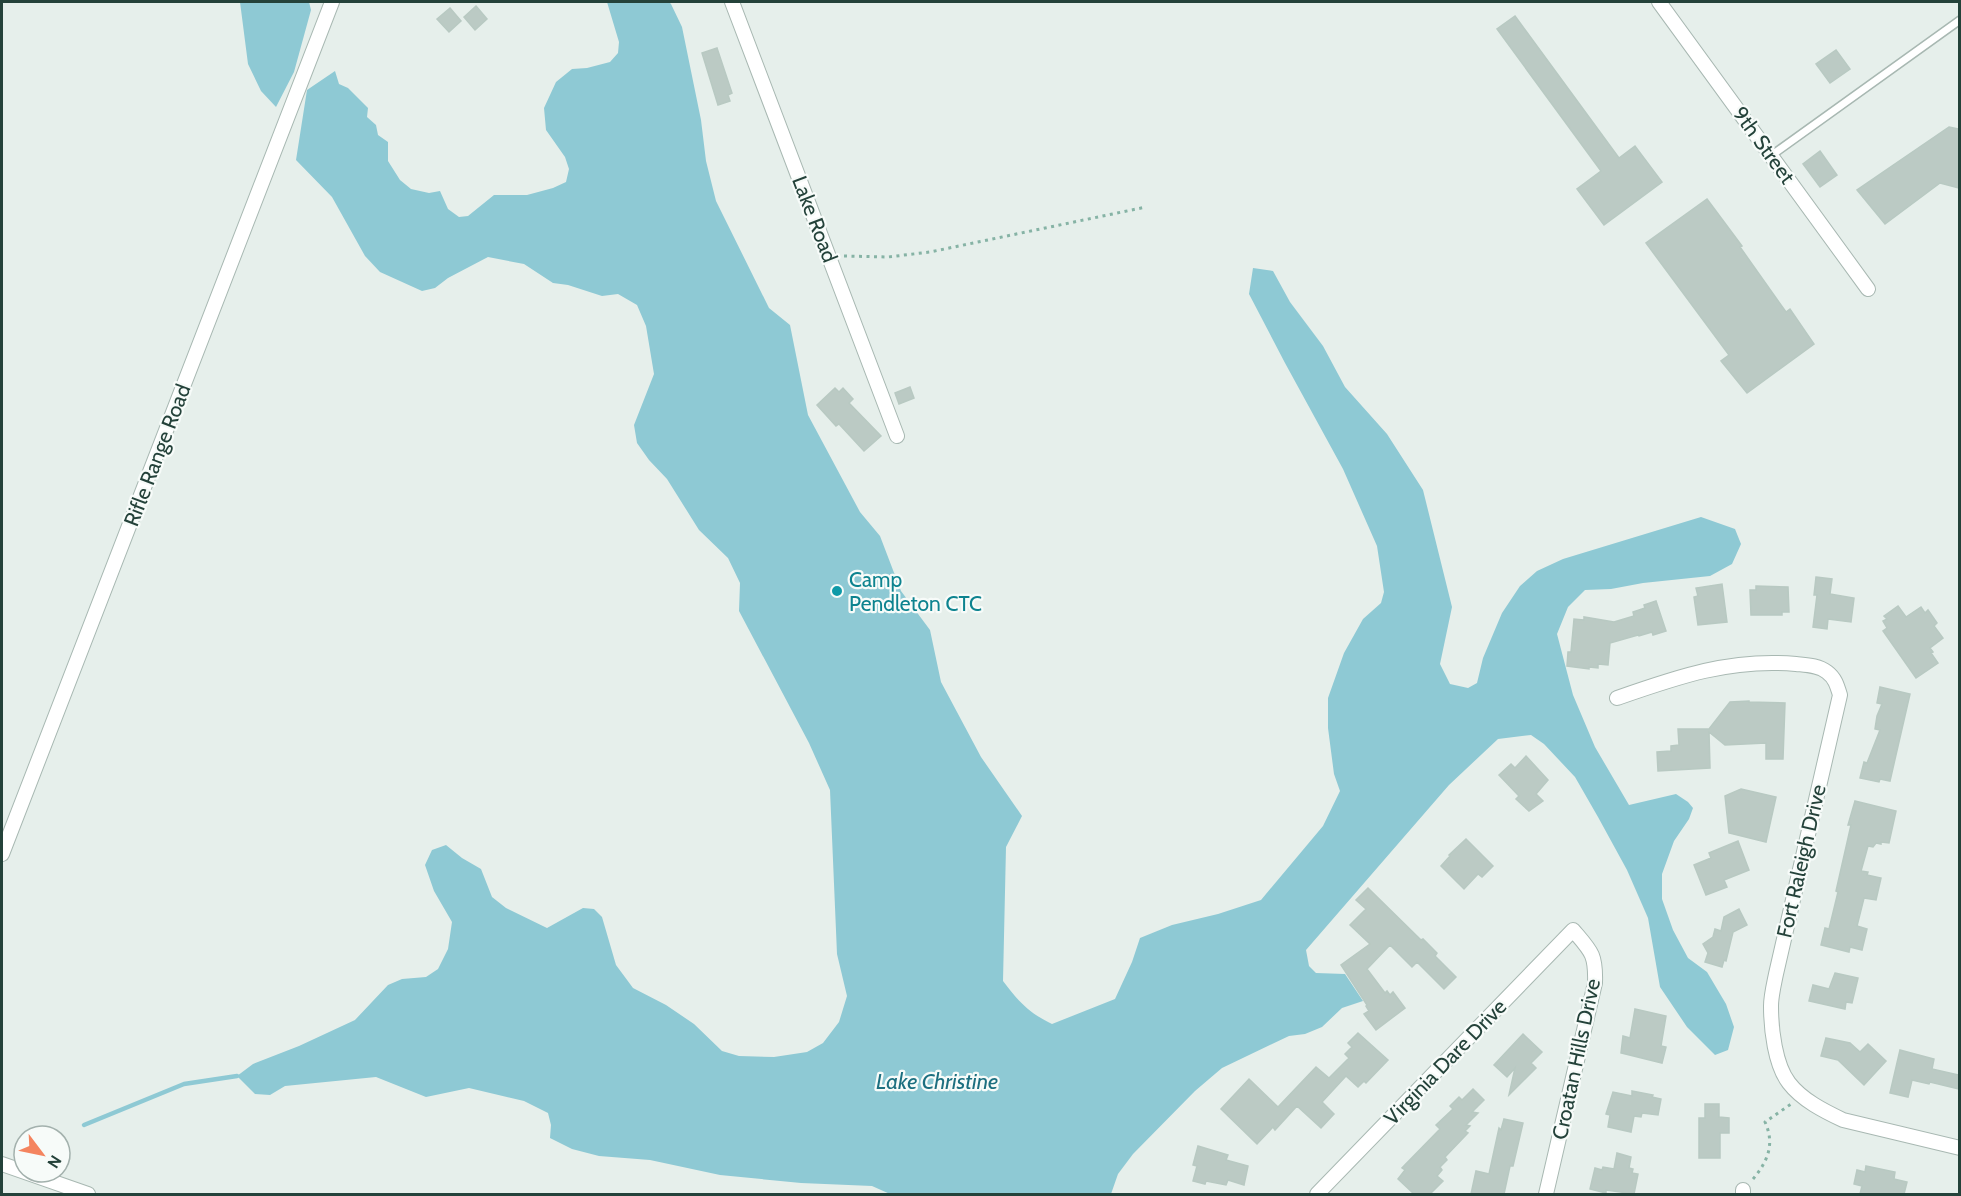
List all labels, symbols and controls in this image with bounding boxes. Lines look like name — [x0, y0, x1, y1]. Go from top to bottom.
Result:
street label: 9th Street — [1728, 102, 1800, 188]
street label: Lake Road — [787, 172, 843, 266]
street label: Rifle Range Road — [118, 380, 196, 530]
place label: Camp Pendleton CTC — [849, 567, 982, 616]
marker: Camp Pendleton CTC — [830, 584, 844, 598]
street label: Fort Raleigh Drive — [1771, 782, 1831, 940]
street label: Croatan Hills Drive — [1547, 976, 1605, 1142]
street label: Virginia Dare Drive — [1379, 994, 1512, 1130]
water label: Lake Christine — [876, 1068, 998, 1095]
north arrow — [12, 1124, 72, 1184]
text: N — [43, 1152, 65, 1172]

